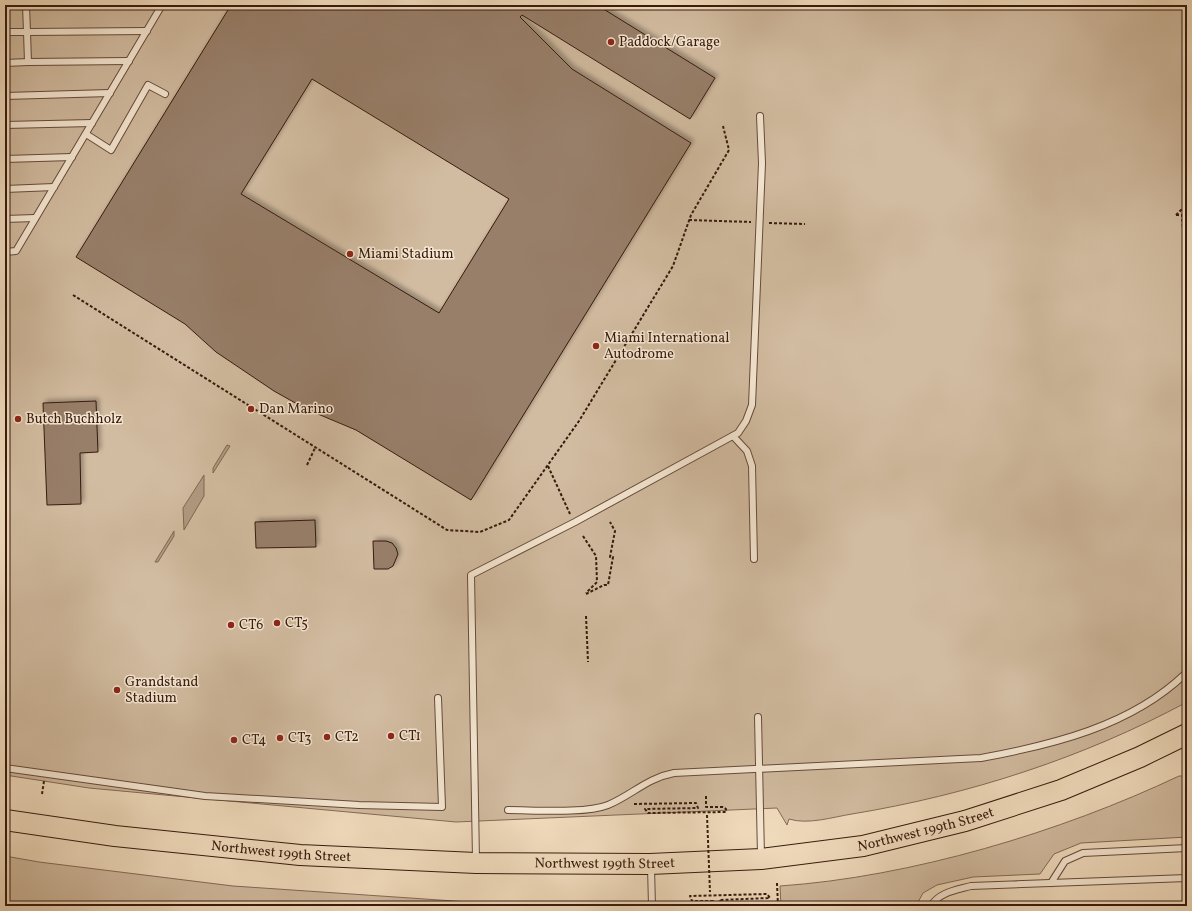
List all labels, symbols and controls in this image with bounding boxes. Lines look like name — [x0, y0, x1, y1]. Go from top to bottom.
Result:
place label: Paddock/Garage — [619, 33, 720, 52]
marker: Paddock/Garage — [606, 37, 616, 47]
place label: Miami Stadium — [358, 245, 454, 264]
marker: Miami Stadium — [345, 249, 355, 259]
place label: Miami International Autodrome — [604, 329, 729, 364]
marker: Miami International Autodrome — [591, 341, 601, 351]
place label: Dan Marino — [259, 400, 333, 419]
marker: Dan Marino — [246, 404, 256, 414]
place label: Butch Buchholz — [26, 410, 122, 429]
marker: Butch Buchholz — [13, 414, 23, 424]
place label: CT5 — [285, 614, 308, 633]
place label: CT6 — [239, 616, 263, 635]
marker: CT5 — [272, 618, 282, 628]
marker: CT6 — [226, 620, 236, 630]
place label: Grandstand Stadium — [125, 673, 199, 708]
marker: Grandstand Stadium — [112, 685, 122, 695]
place label: CT1 — [399, 727, 421, 746]
place label: CT2 — [335, 728, 359, 747]
place label: CT3 — [288, 729, 312, 748]
place label: CT4 — [242, 731, 266, 750]
marker: CT1 — [386, 731, 396, 741]
marker: CT2 — [322, 732, 332, 742]
marker: CT3 — [275, 733, 285, 743]
marker: CT4 — [229, 735, 239, 745]
street label: Northwest 199th Street — [856, 803, 997, 856]
street label: Northwest 199th Street — [210, 836, 352, 867]
street label: Northwest 199th Street — [534, 853, 675, 874]

